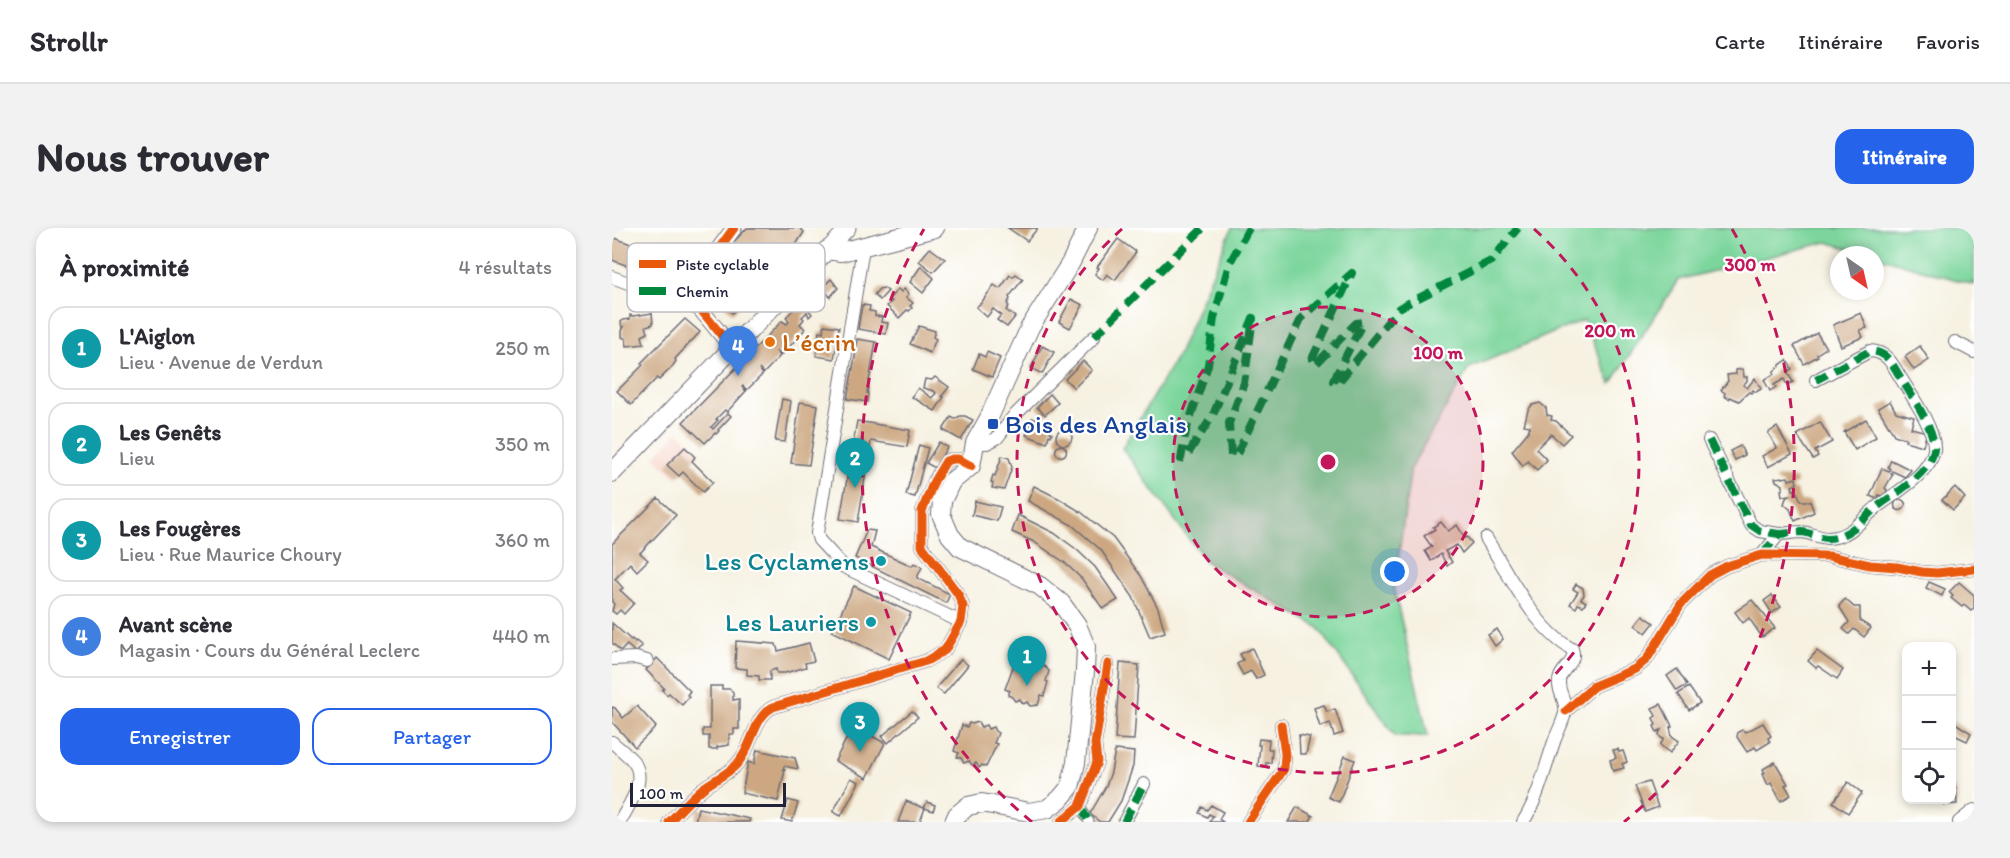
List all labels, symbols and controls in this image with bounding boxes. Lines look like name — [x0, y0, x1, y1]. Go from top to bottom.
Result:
text: Strollr — [30, 24, 108, 58]
text: Carte — [1715, 29, 1765, 54]
text: Itinéraire — [1798, 29, 1883, 54]
text: Favoris — [1916, 29, 1980, 54]
button: Itinéraire — [1835, 129, 1974, 184]
text: Nous trouver — [36, 131, 269, 182]
legend — [627, 243, 825, 312]
north arrow — [1830, 246, 1884, 300]
text: À proximité — [60, 251, 189, 283]
text: 300 m — [1724, 254, 1776, 276]
text: 4 résultats — [459, 255, 552, 279]
text: Piste cyclable — [676, 255, 769, 274]
text: Chemin — [676, 282, 729, 301]
text: 200 m — [1585, 320, 1636, 342]
text: L'Aiglon — [119, 323, 195, 350]
pin: 4 — [718, 326, 758, 376]
place label: L’écrin — [782, 326, 856, 358]
marker: L’écrin — [763, 335, 777, 349]
text: 1 — [77, 336, 86, 360]
text: 250 m — [495, 336, 550, 360]
text: 100 m — [1413, 342, 1464, 364]
text: Lieu · Avenue de Verdun — [119, 350, 323, 374]
place label: Bois des Anglais — [1005, 408, 1187, 440]
marker: Bois des Anglais — [986, 417, 1000, 431]
text: Les Genêts — [119, 419, 221, 446]
text: 2 — [76, 432, 87, 456]
text: 350 m — [495, 432, 550, 456]
pin: 2 — [836, 438, 874, 488]
text: Lieu — [119, 446, 155, 470]
centre of rings — [1318, 452, 1338, 472]
text: Les Fougères — [119, 515, 241, 542]
text: 3 — [76, 528, 87, 552]
text: 360 m — [495, 528, 550, 552]
text: Lieu · Rue Maurice Choury — [119, 542, 342, 566]
place label: Les Cyclamens — [704, 545, 869, 577]
marker: Les Cyclamens — [874, 554, 888, 568]
your location — [1380, 557, 1409, 586]
place label: Les Lauriers — [725, 606, 859, 638]
text: Avant scène — [119, 611, 233, 638]
marker: Les Lauriers — [864, 615, 878, 629]
text: 4 — [75, 624, 88, 648]
text: 440 m — [492, 624, 550, 648]
pin: 1 — [1008, 636, 1046, 686]
text: Magasin · Cours du Général Leclerc — [119, 638, 420, 662]
map controls — [1902, 642, 1956, 804]
button: + — [1902, 642, 1956, 696]
button: − — [1902, 696, 1956, 750]
pin: 3 — [840, 702, 880, 752]
button: Enregistrer — [60, 708, 300, 765]
button: Partager — [312, 708, 552, 765]
button: locate — [1902, 750, 1956, 804]
scale bar — [630, 780, 786, 808]
text: 100 m — [639, 784, 683, 803]

